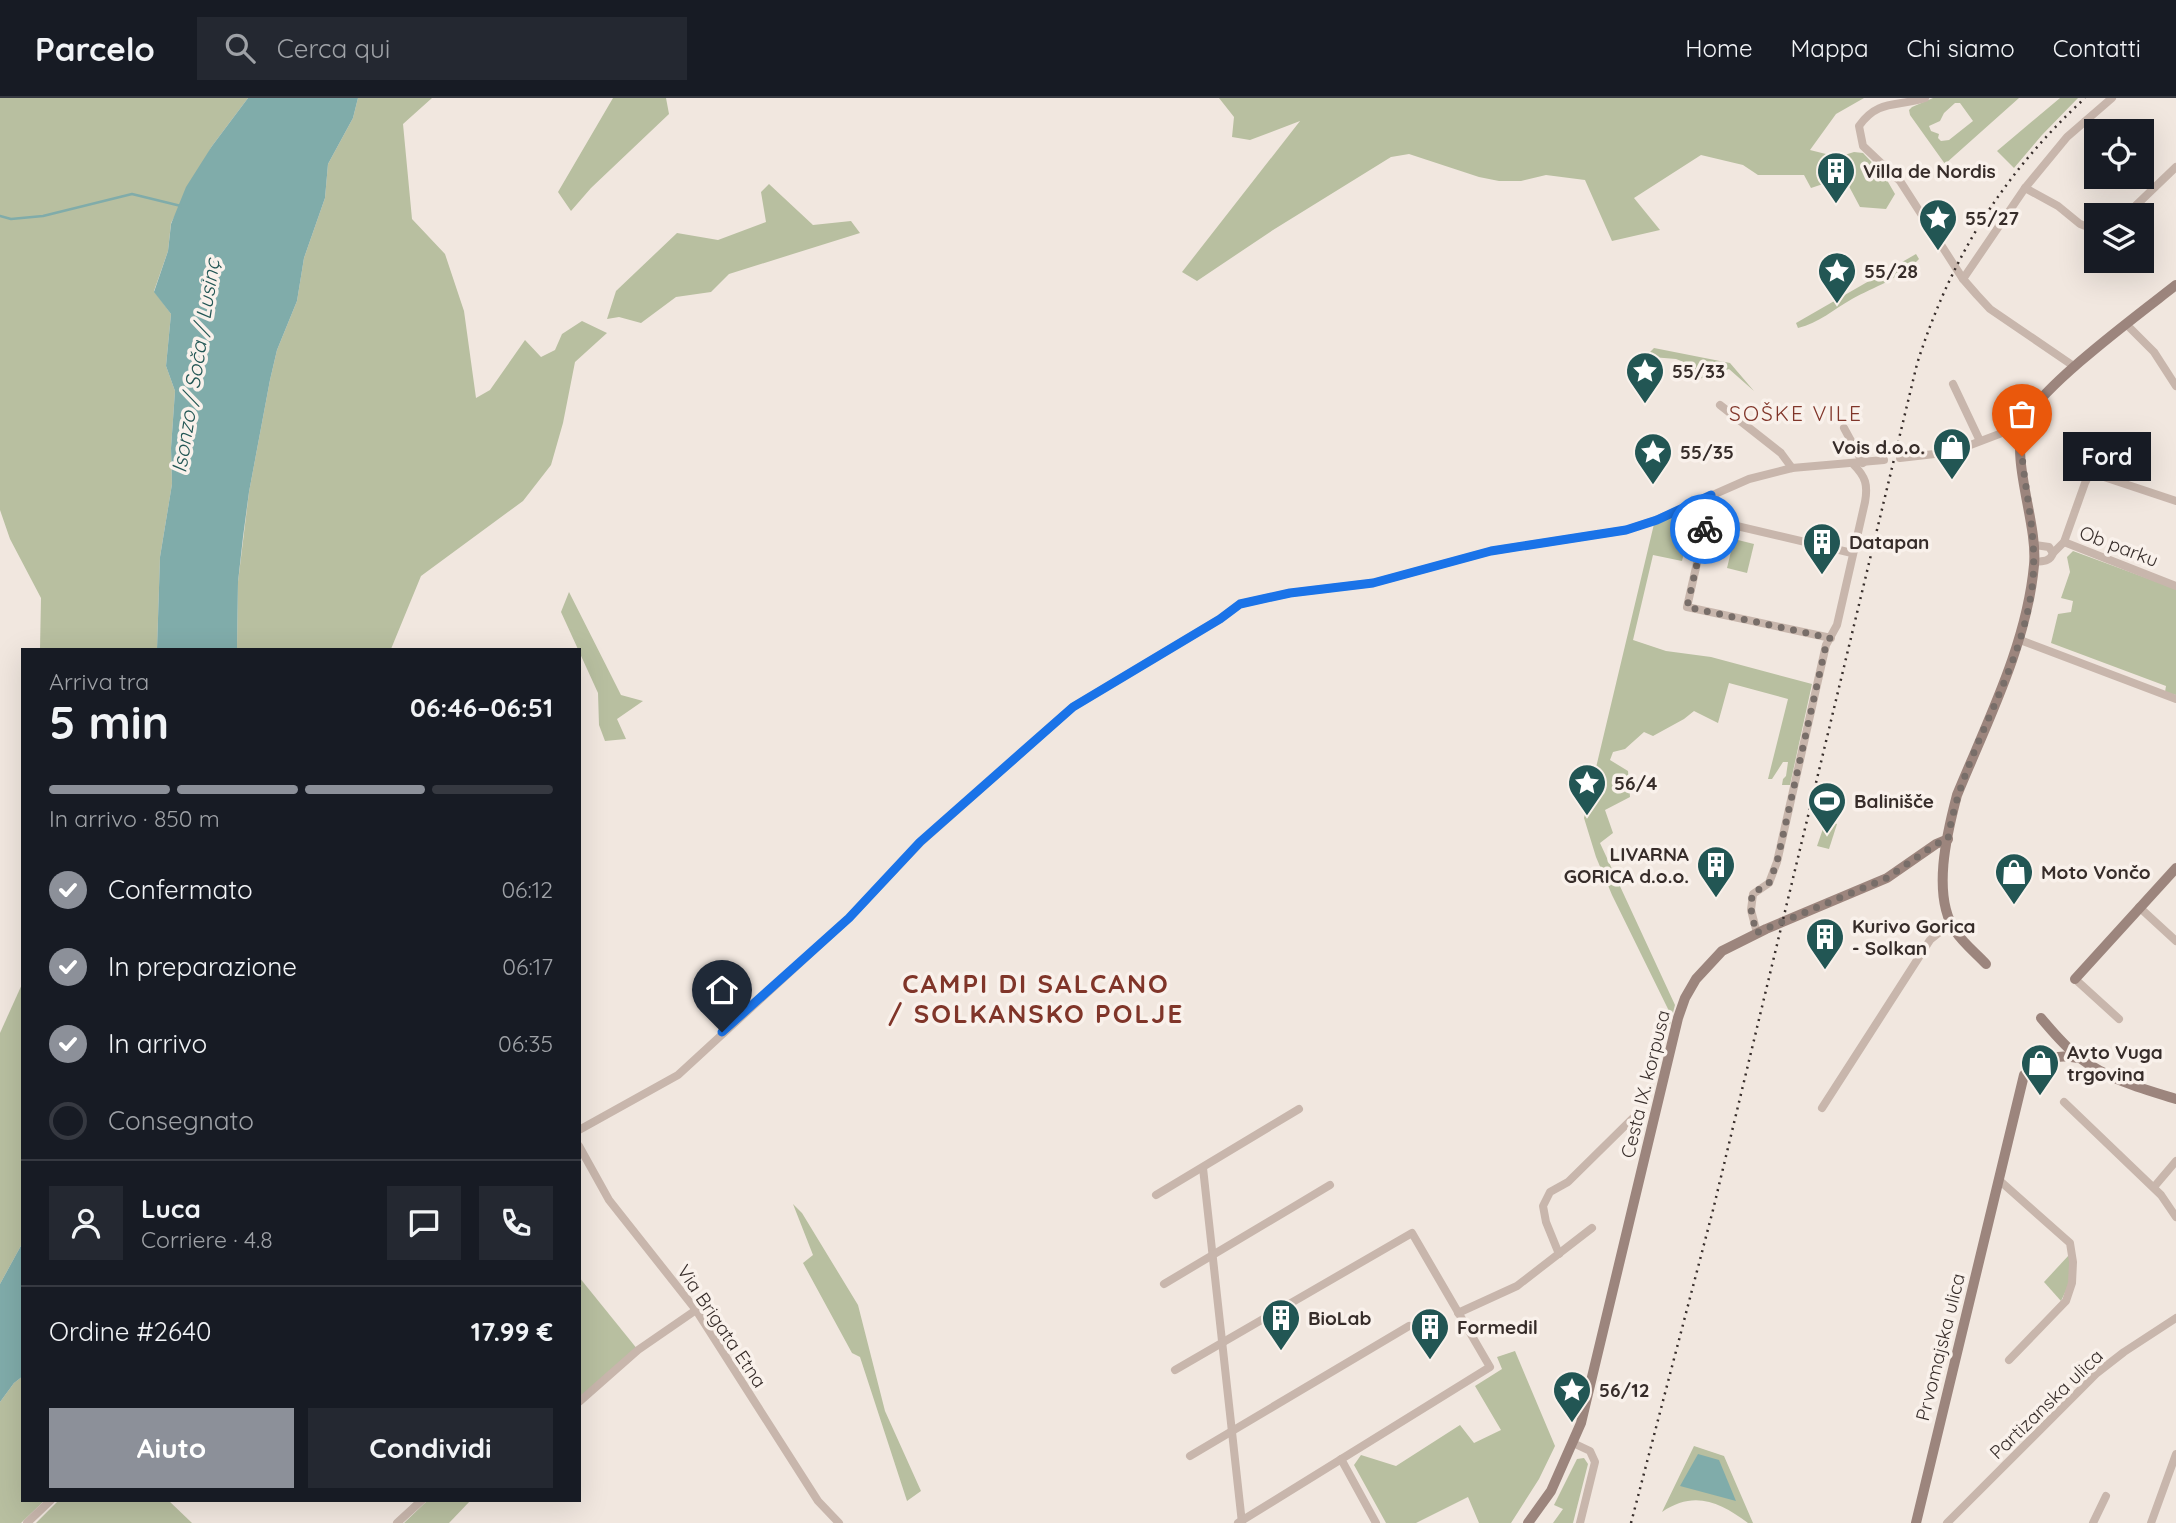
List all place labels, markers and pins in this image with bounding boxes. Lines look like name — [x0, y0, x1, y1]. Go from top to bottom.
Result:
building icon: Villa de Nordis — [1815, 150, 1857, 205]
place label: Villa de Nordis — [1863, 159, 1996, 183]
place icon: 55/27 — [1917, 197, 1959, 252]
place label: 55/27 — [1965, 206, 2019, 230]
place icon: 55/28 — [1816, 250, 1858, 305]
place label: 55/28 — [1864, 259, 1918, 283]
place icon: 55/33 — [1624, 350, 1666, 405]
place label: 55/33 — [1672, 359, 1725, 383]
pin — [1992, 384, 2052, 456]
shop icon: Vois d.o.o. — [1931, 426, 1973, 481]
place icon: 55/35 — [1632, 431, 1674, 486]
callout: Ford — [2064, 432, 2152, 480]
place label: Vois d.o.o. — [1832, 435, 1925, 459]
place label: 55/35 — [1680, 440, 1734, 464]
building icon: Datapan — [1801, 521, 1843, 576]
place label: Datapan — [1849, 530, 1929, 554]
place icon: 56/4 — [1566, 762, 1608, 817]
place label: 56/4 — [1614, 771, 1657, 795]
sports icon: Balinišče — [1806, 780, 1848, 835]
place label: Balinišče — [1854, 789, 1934, 813]
place label: LIVARNA GORICA d.o.o. — [1564, 842, 1689, 888]
building icon: LIVARNA GORICA d.o.o. — [1695, 844, 1737, 899]
shop icon: Moto Vončo — [1993, 851, 2035, 906]
place label: Moto Vončo — [2041, 860, 2151, 884]
place label: Kurivo Gorica - Solkan — [1852, 914, 1975, 960]
building icon: Kurivo Gorica - Solkan — [1804, 916, 1846, 971]
pin — [692, 960, 752, 1032]
place label: Avto Vuga trgovina — [2067, 1040, 2163, 1086]
shop icon: Avto Vuga trgovina — [2019, 1042, 2061, 1097]
building icon: BioLab — [1260, 1297, 1302, 1352]
place label: BioLab — [1308, 1306, 1371, 1330]
building icon: Formedil — [1409, 1306, 1451, 1361]
place label: Formedil — [1457, 1315, 1538, 1339]
place icon: 56/12 — [1551, 1369, 1593, 1424]
place label: 56/12 — [1599, 1378, 1649, 1402]

